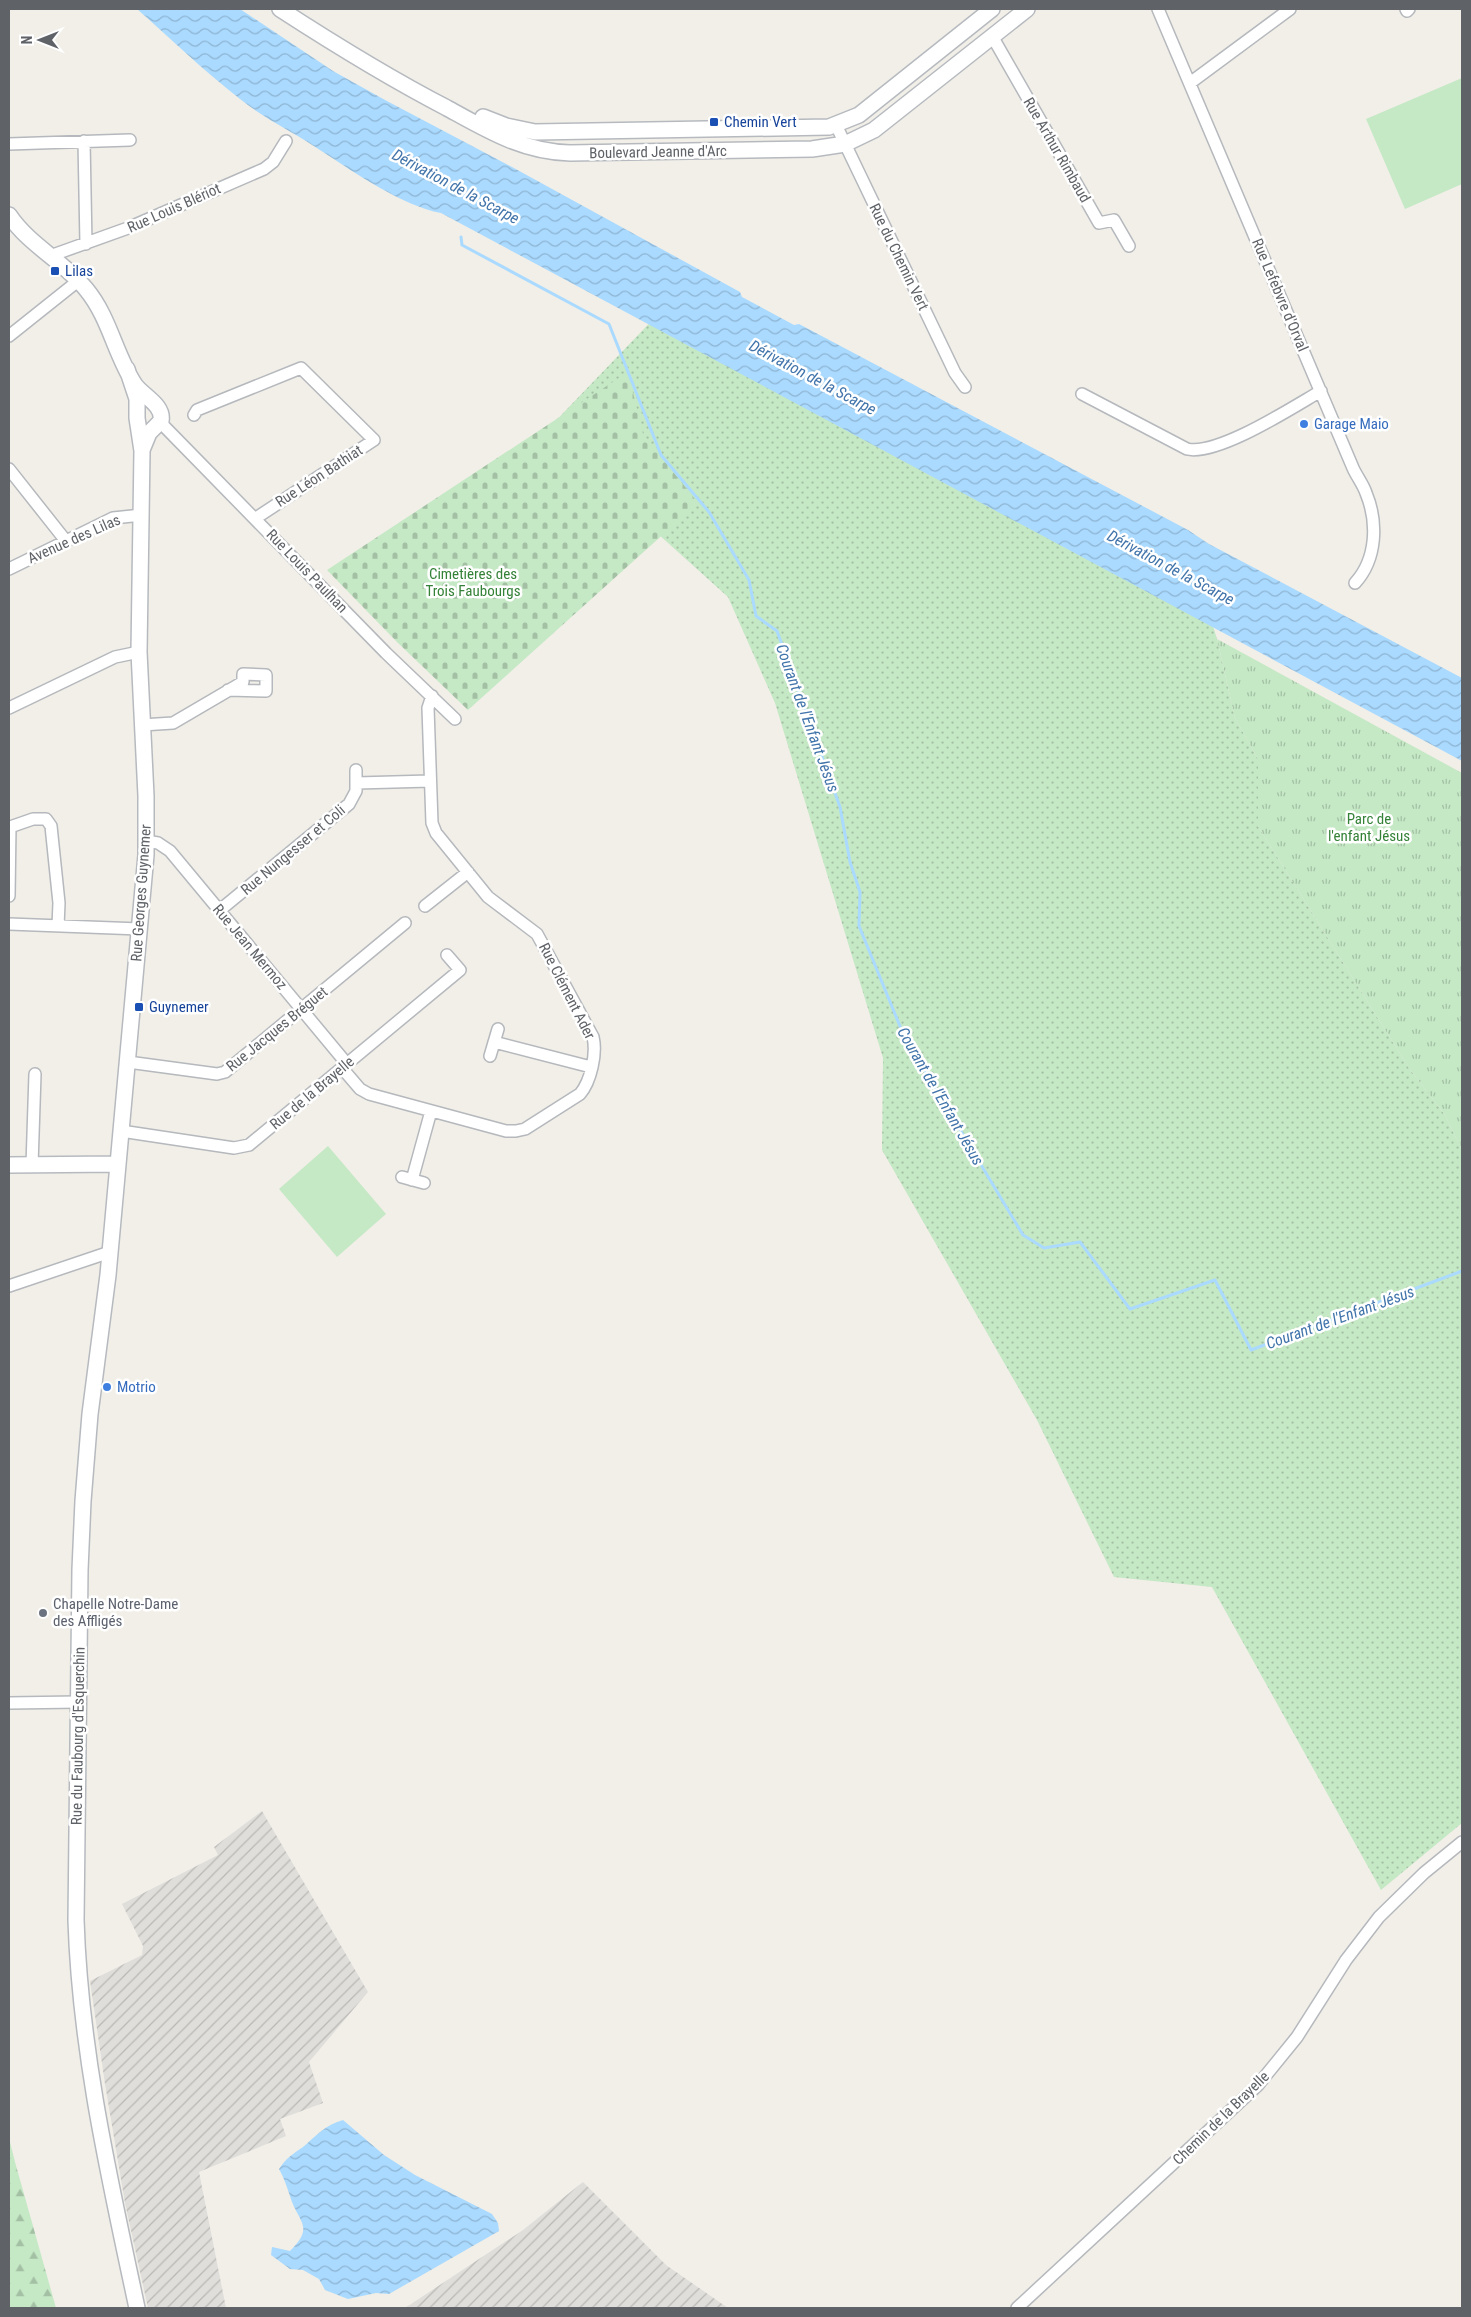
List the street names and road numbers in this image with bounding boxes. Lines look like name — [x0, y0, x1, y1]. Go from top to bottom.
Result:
street label: Rue Arthur Rimbaud — [1020, 94, 1094, 206]
street label: Boulevard Jeanne d'Arc — [589, 142, 727, 162]
street label: Rue Louis Blériot — [125, 179, 223, 237]
street label: Rue du Chemin Vert — [865, 201, 933, 313]
street label: Rue Lefebvre d'Orval — [1248, 236, 1312, 354]
street label: Rue Léon Bathiat — [272, 441, 366, 511]
street label: Avenue des Lilas — [25, 510, 123, 567]
street label: Rue Louis Paulhan — [263, 525, 351, 617]
street label: Rue Nungesser et Coli — [237, 801, 349, 899]
street label: Rue Georges Guynemer — [127, 823, 155, 962]
street label: Rue Jean Mermoz — [209, 901, 291, 993]
street label: Rue Clément Ader — [535, 940, 599, 1043]
street label: Rue Jacques Bréguet — [223, 983, 331, 1075]
street label: Rue de la Brayelle — [266, 1053, 358, 1133]
street label: Rue du Faubourg d'Esquerchin — [67, 1647, 89, 1825]
street label: Chemin de la Brayelle — [1169, 2067, 1273, 2169]

